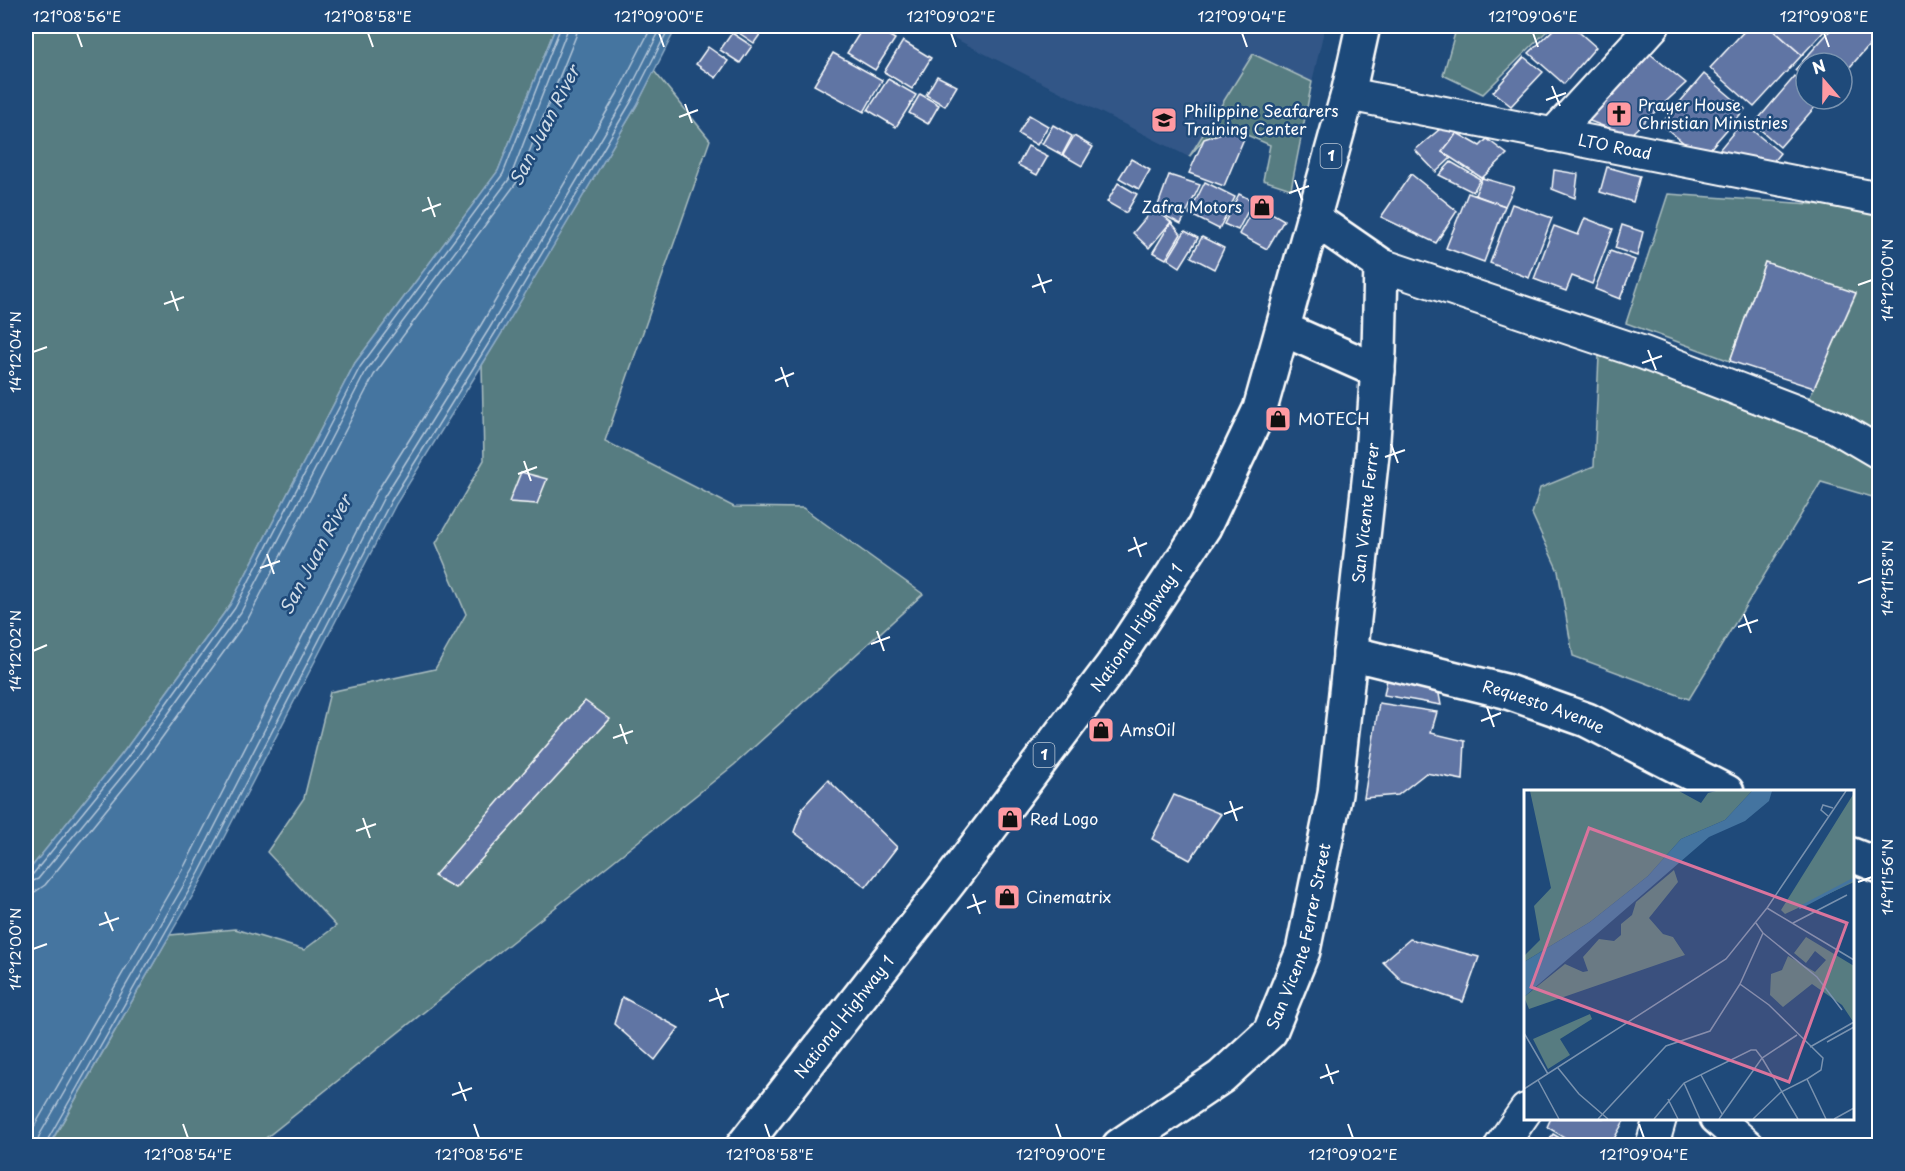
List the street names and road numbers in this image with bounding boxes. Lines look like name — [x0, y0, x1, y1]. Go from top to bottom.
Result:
street label: LTO Road — [1576, 127, 1654, 165]
road number: 1 — [1320, 144, 1342, 168]
street label: San Vicente Ferrer — [1345, 441, 1384, 584]
street label: National Highway 1 — [1084, 558, 1188, 696]
street label: Requesto Avenue — [1480, 673, 1610, 738]
road number: 1 — [1034, 743, 1054, 767]
street label: San Vicente Ferrer Street — [1259, 840, 1336, 1033]
street label: National Highway 1 — [787, 950, 899, 1083]

